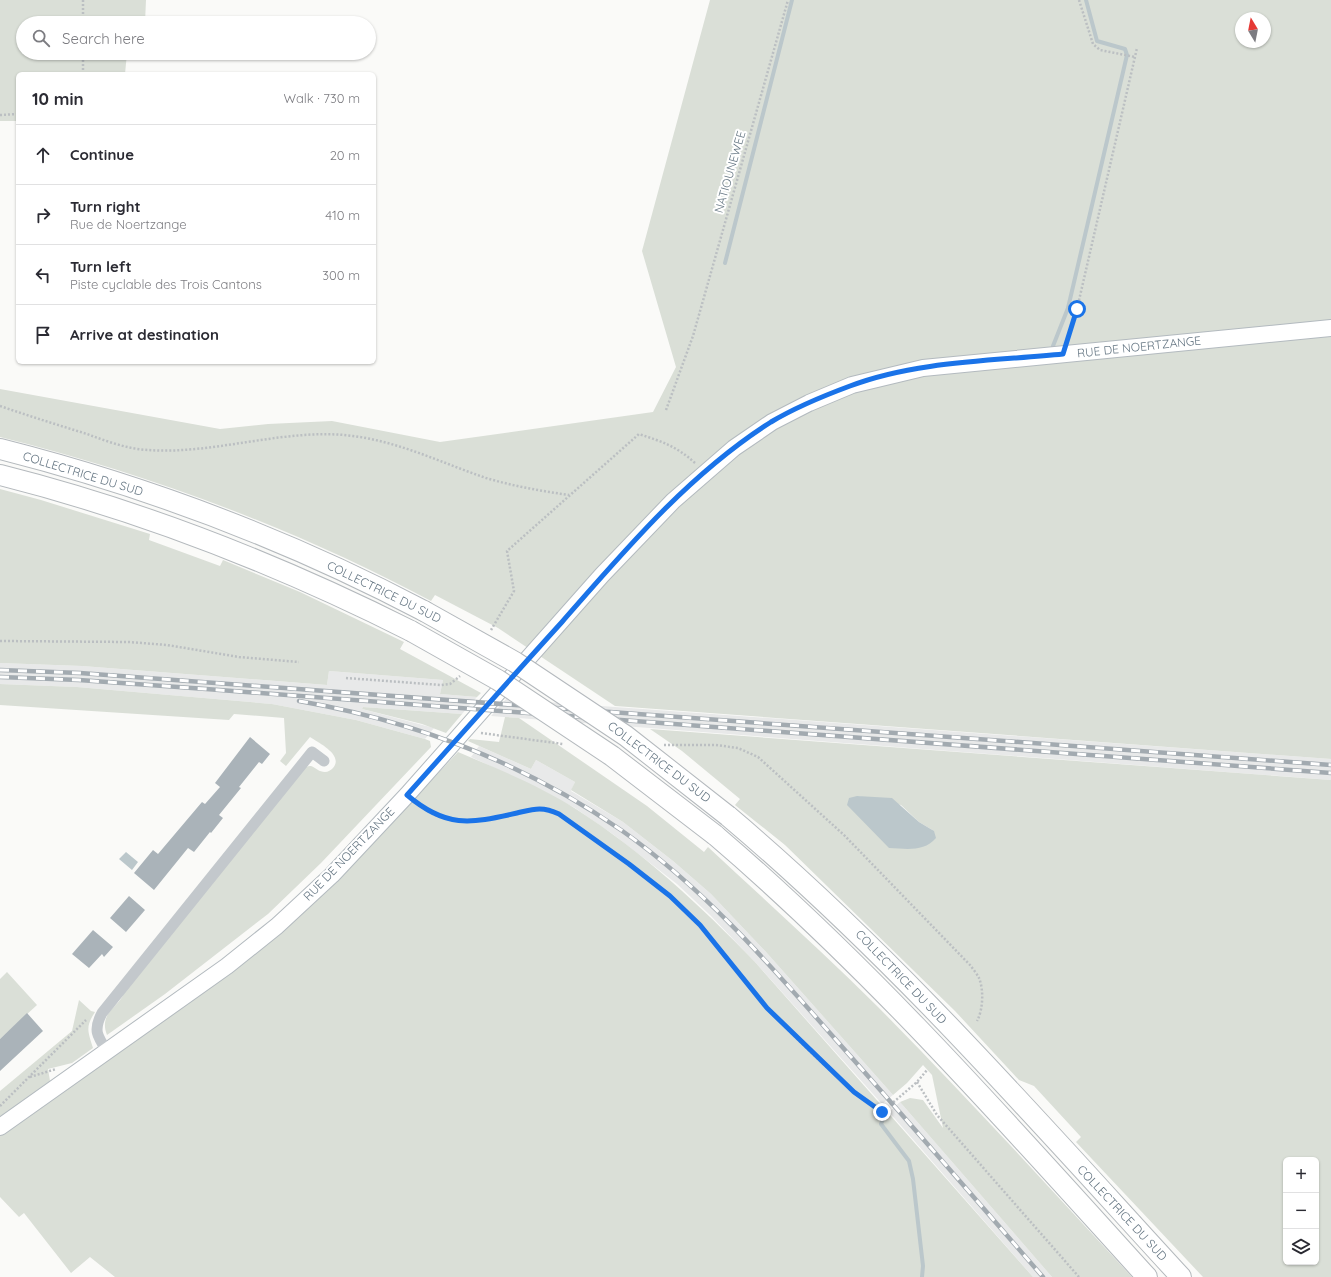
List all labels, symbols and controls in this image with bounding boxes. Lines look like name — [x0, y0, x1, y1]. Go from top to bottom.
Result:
north arrow — [1235, 12, 1271, 48]
search box — [16, 16, 376, 60]
icon: search — [30, 27, 52, 49]
text: Search here — [62, 29, 145, 48]
text: 10 min — [32, 88, 84, 109]
text: Walk · 730 m — [283, 90, 360, 106]
street label: NATIOUNEWEE — [711, 129, 748, 215]
icon: ahead — [32, 144, 54, 166]
text: Continue — [70, 145, 134, 164]
text: 20 m — [330, 147, 360, 163]
text: Turn right — [70, 197, 141, 216]
icon: right — [32, 204, 54, 226]
text: 410 m — [325, 207, 360, 223]
text: Rue de Noertzange — [70, 216, 187, 232]
text: Turn left — [70, 257, 132, 276]
icon: left — [32, 264, 54, 286]
text: 300 m — [322, 267, 360, 283]
text: Piste cyclable des Trois Cantons — [70, 276, 262, 292]
route start — [1068, 300, 1086, 318]
icon: arrive — [32, 324, 54, 346]
text: Arrive at destination — [70, 325, 219, 344]
street label: RUE DE NOERTZANGE — [1076, 333, 1202, 360]
street label: COLLECTRICE DU SUD — [21, 448, 145, 499]
street label: COLLECTRICE DU SUD — [325, 557, 444, 626]
street label: COLLECTRICE DU SUD — [605, 718, 714, 805]
street label: RUE DE NOERTZANGE — [300, 804, 397, 904]
street label: COLLECTRICE DU SUD — [853, 926, 950, 1027]
route end — [873, 1103, 891, 1121]
map controls — [1283, 1157, 1319, 1265]
button: + — [1283, 1157, 1319, 1193]
street label: COLLECTRICE DU SUD — [1074, 1162, 1171, 1264]
button: − — [1283, 1193, 1319, 1229]
button: layers — [1283, 1229, 1319, 1265]

